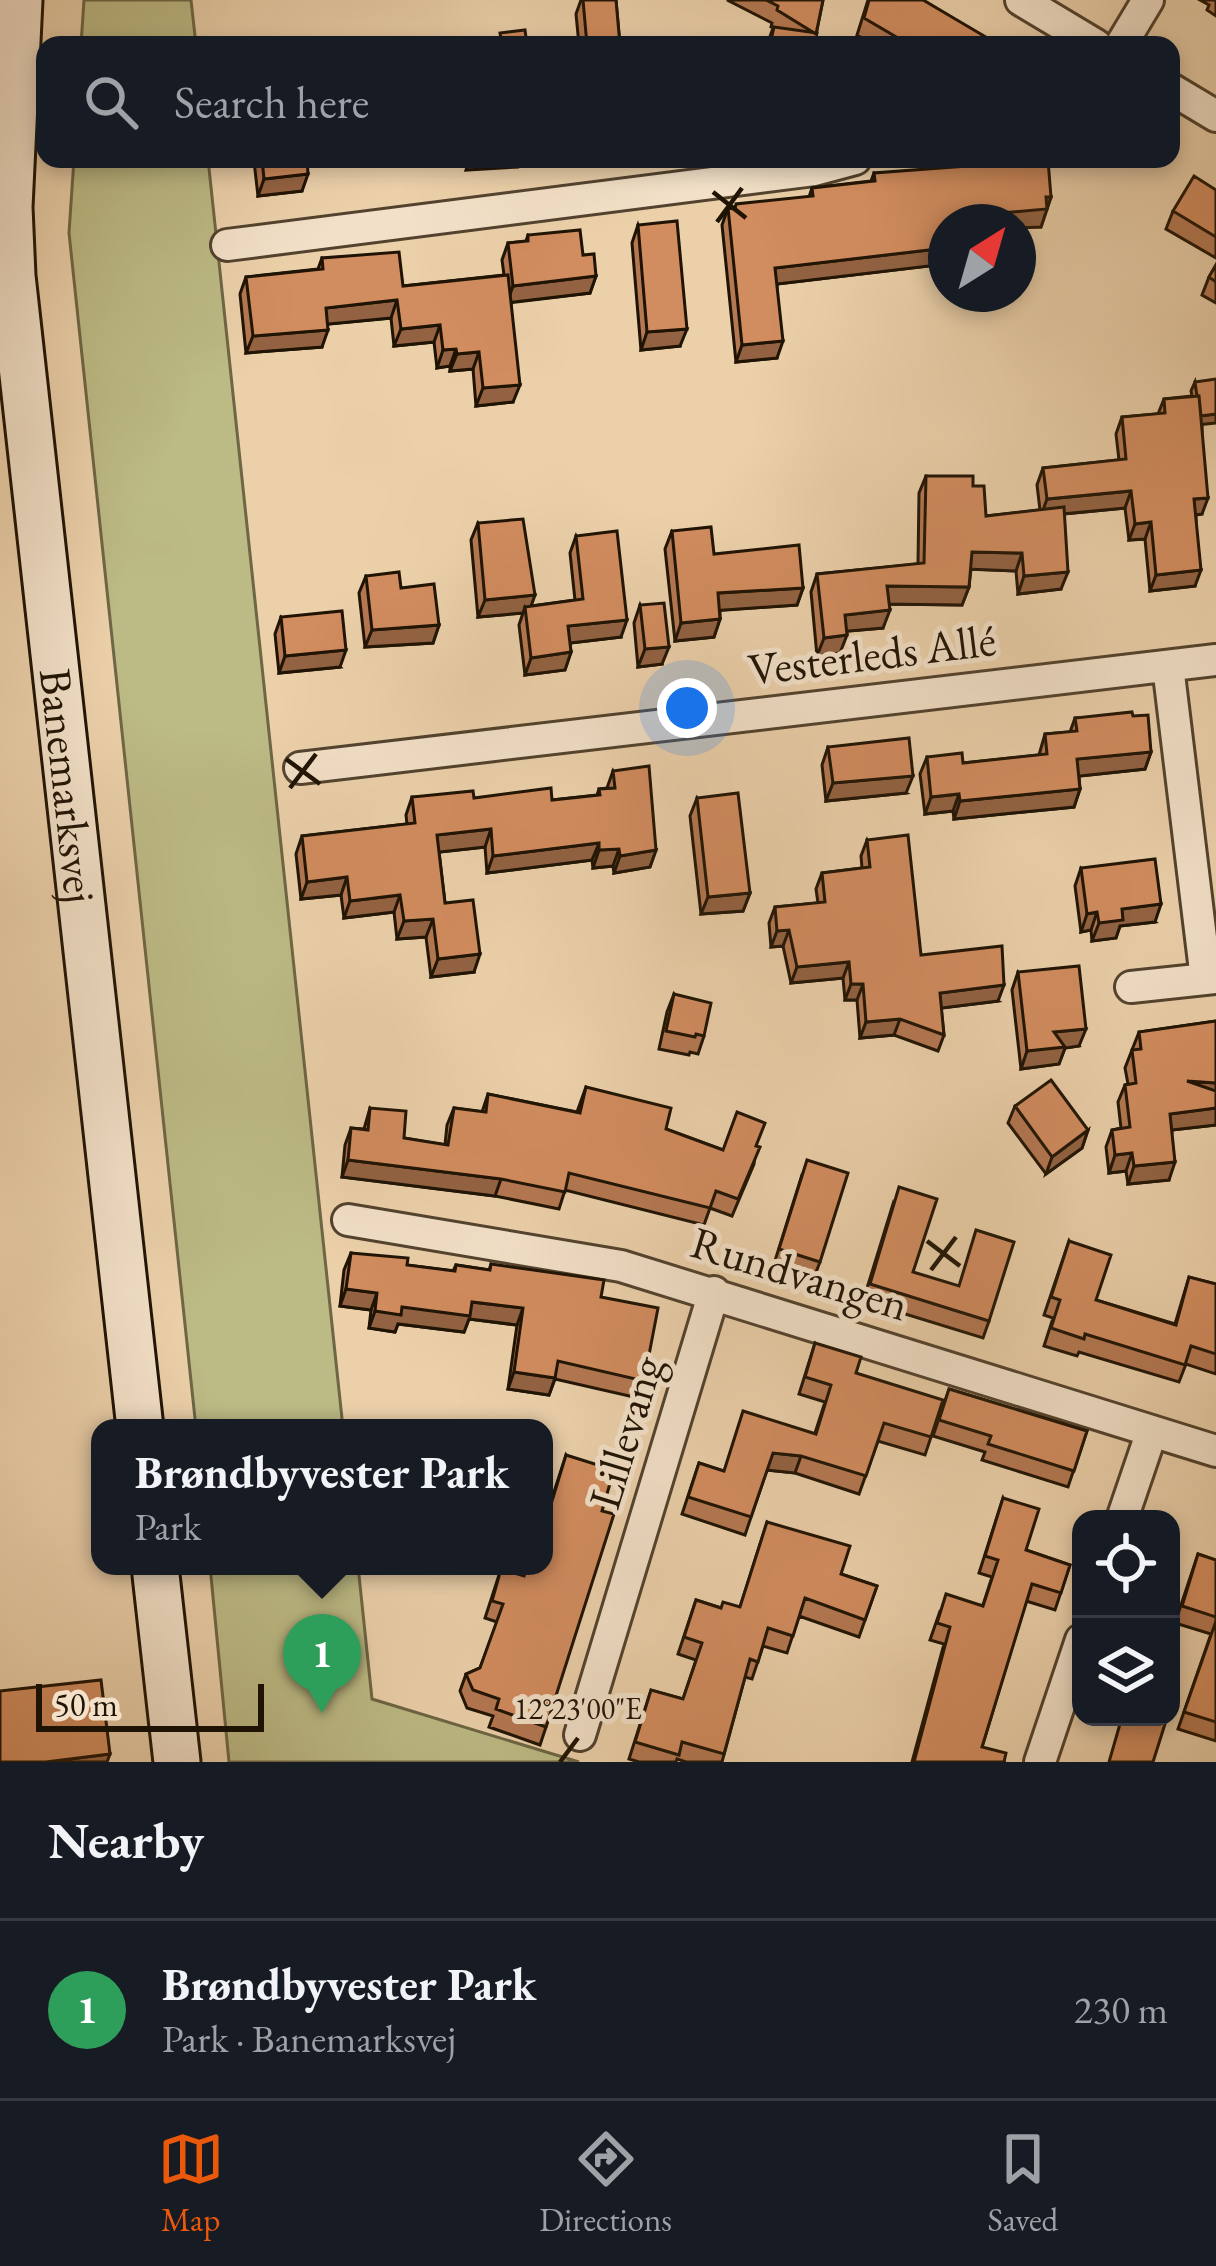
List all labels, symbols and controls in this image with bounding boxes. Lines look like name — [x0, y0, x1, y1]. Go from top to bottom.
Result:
search box — [36, 36, 1180, 168]
icon: search — [78, 69, 144, 135]
text: Search here — [174, 73, 369, 131]
north arrow — [928, 204, 1036, 312]
street label: Vesterleds Allé — [745, 610, 999, 698]
street label: Banemarksvej — [27, 665, 110, 906]
your location — [657, 678, 717, 738]
street label: Rundvangen — [684, 1213, 916, 1333]
street label: Lillevang — [574, 1348, 676, 1515]
popup — [91, 1419, 553, 1575]
text: Brøndbyvester Park — [135, 1443, 509, 1501]
text: Park — [135, 1501, 201, 1552]
map controls — [1072, 1510, 1180, 1726]
button: locate — [1072, 1510, 1180, 1618]
pin: 1 — [283, 1614, 361, 1713]
button: layers — [1072, 1618, 1180, 1726]
scale bar — [36, 1678, 264, 1731]
text: 50 m — [54, 1683, 118, 1726]
text: 12°23'00"E — [514, 1689, 642, 1728]
text: Nearby — [48, 1807, 204, 1873]
text: Brøndbyvester Park — [162, 1955, 536, 2013]
text: 1 — [77, 1984, 97, 2035]
text: 230 m — [1074, 1984, 1168, 2035]
text: Park · Banemarksvej — [162, 2013, 456, 2064]
tab: Map — [158, 2126, 224, 2241]
tab: Directions — [539, 2126, 672, 2241]
tab: Saved — [988, 2126, 1058, 2241]

